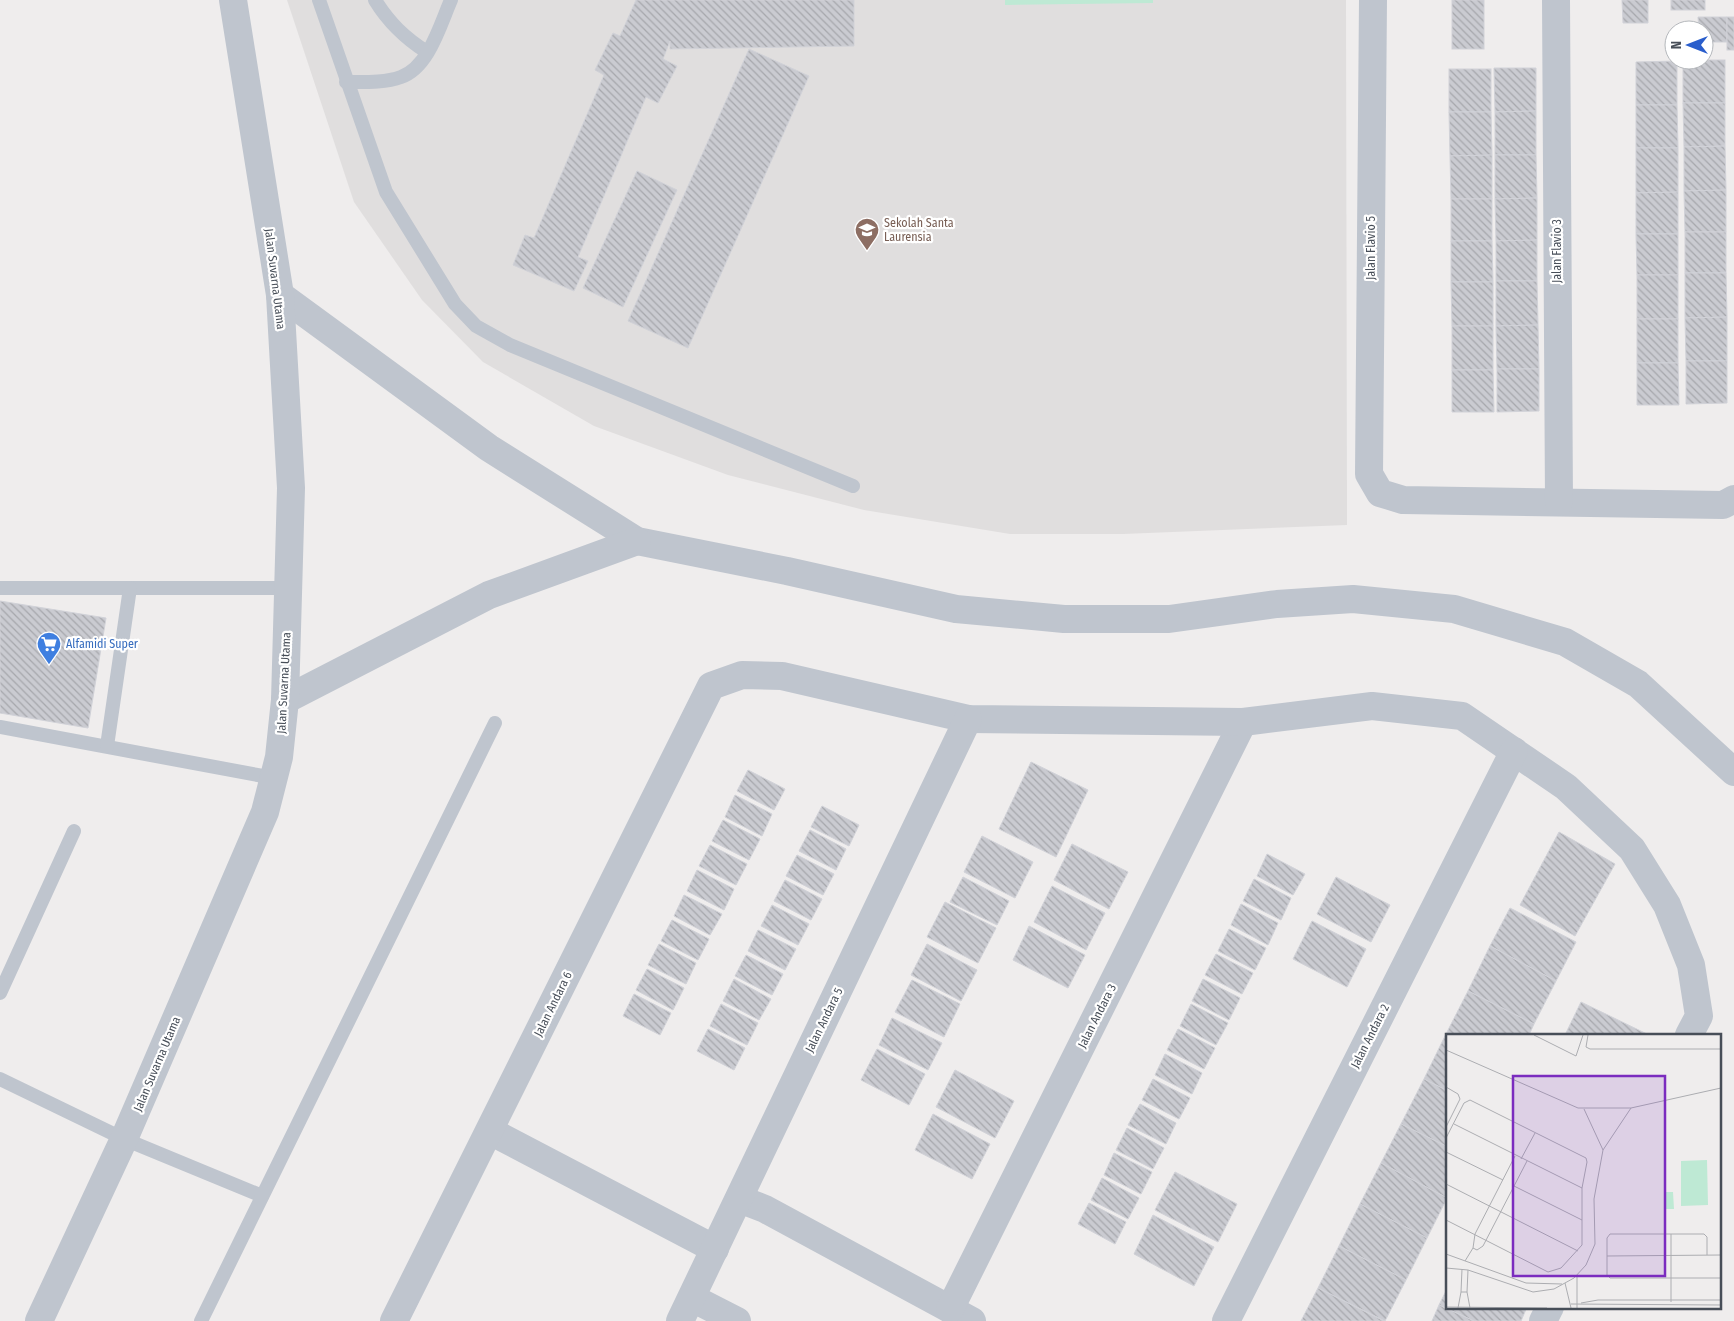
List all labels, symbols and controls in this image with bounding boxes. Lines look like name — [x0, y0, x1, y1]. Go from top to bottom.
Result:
north arrow — [1664, 20, 1714, 70]
text: N — [1668, 41, 1685, 49]
street label: Jalan Flavio 5 — [1364, 215, 1378, 280]
place label: Sekolah Santa Laurensia — [884, 216, 954, 244]
school or university icon: Sekolah Santa Laurensia — [854, 217, 880, 251]
street label: Jalan Flavio 3 — [1550, 219, 1564, 283]
street label: Jalan Suvarna Utama — [262, 228, 288, 330]
supermarket icon: Alfamidi Super — [36, 631, 62, 665]
street label: Jalan Suvarna Utama — [274, 632, 294, 734]
place label: Alfamidi Super — [66, 637, 139, 651]
street label: Jalan Andara 6 — [531, 969, 575, 1039]
street label: Jalan Andara 3 — [1075, 982, 1119, 1050]
street label: Jalan Andara 5 — [802, 985, 846, 1055]
street label: Jalan Andara 2 — [1348, 1002, 1392, 1070]
street label: Jalan Suvarna Utama — [131, 1014, 183, 1113]
inset map — [1446, 1034, 1722, 1308]

